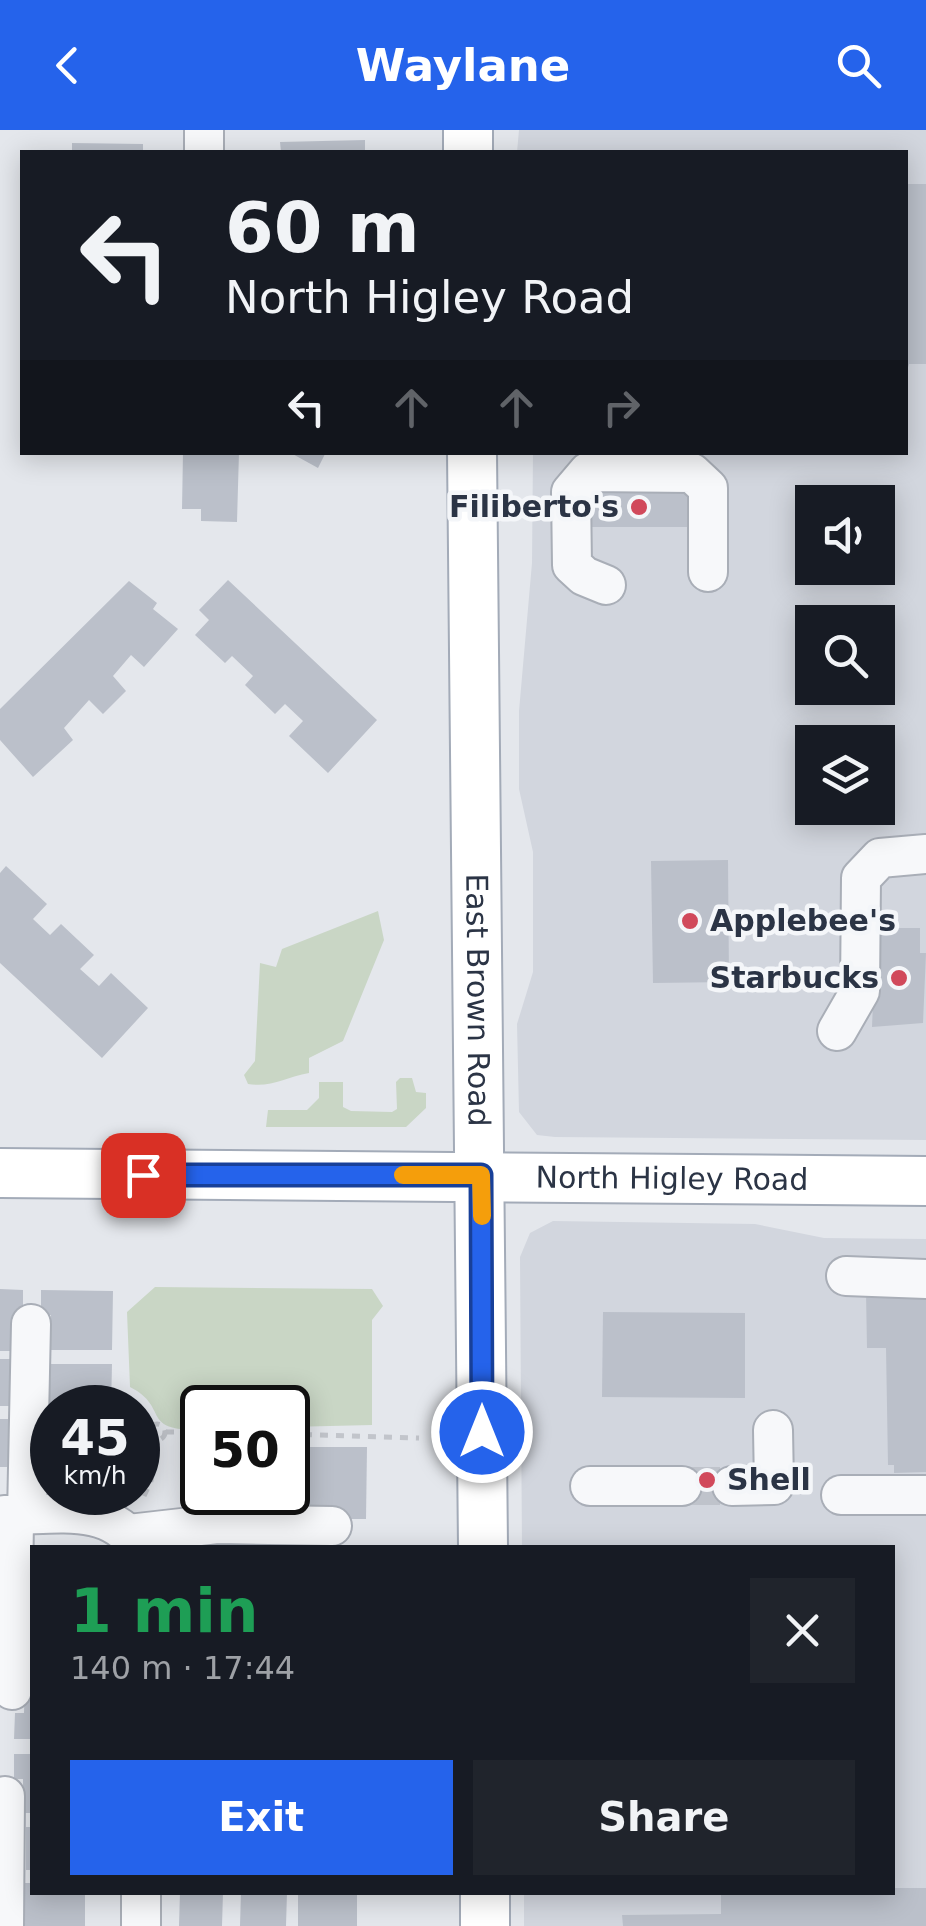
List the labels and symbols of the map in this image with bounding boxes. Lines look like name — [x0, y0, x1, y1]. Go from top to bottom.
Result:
place label: Filiberto's — [449, 489, 619, 524]
marker: Filiberto's — [628, 496, 650, 518]
street label: East Brown Road — [459, 873, 497, 1127]
place label: Applebee's — [710, 903, 896, 938]
marker: Applebee's — [679, 910, 701, 932]
place label: Starbucks — [710, 960, 879, 995]
marker: Starbucks — [888, 967, 910, 989]
pin — [101, 1133, 186, 1218]
street label: North Higley Road — [535, 1160, 809, 1197]
position arrow — [430, 1380, 534, 1484]
speed limit sign: 50 — [180, 1385, 310, 1515]
place label: Shell — [727, 1462, 811, 1497]
marker: Shell — [696, 1469, 718, 1491]

